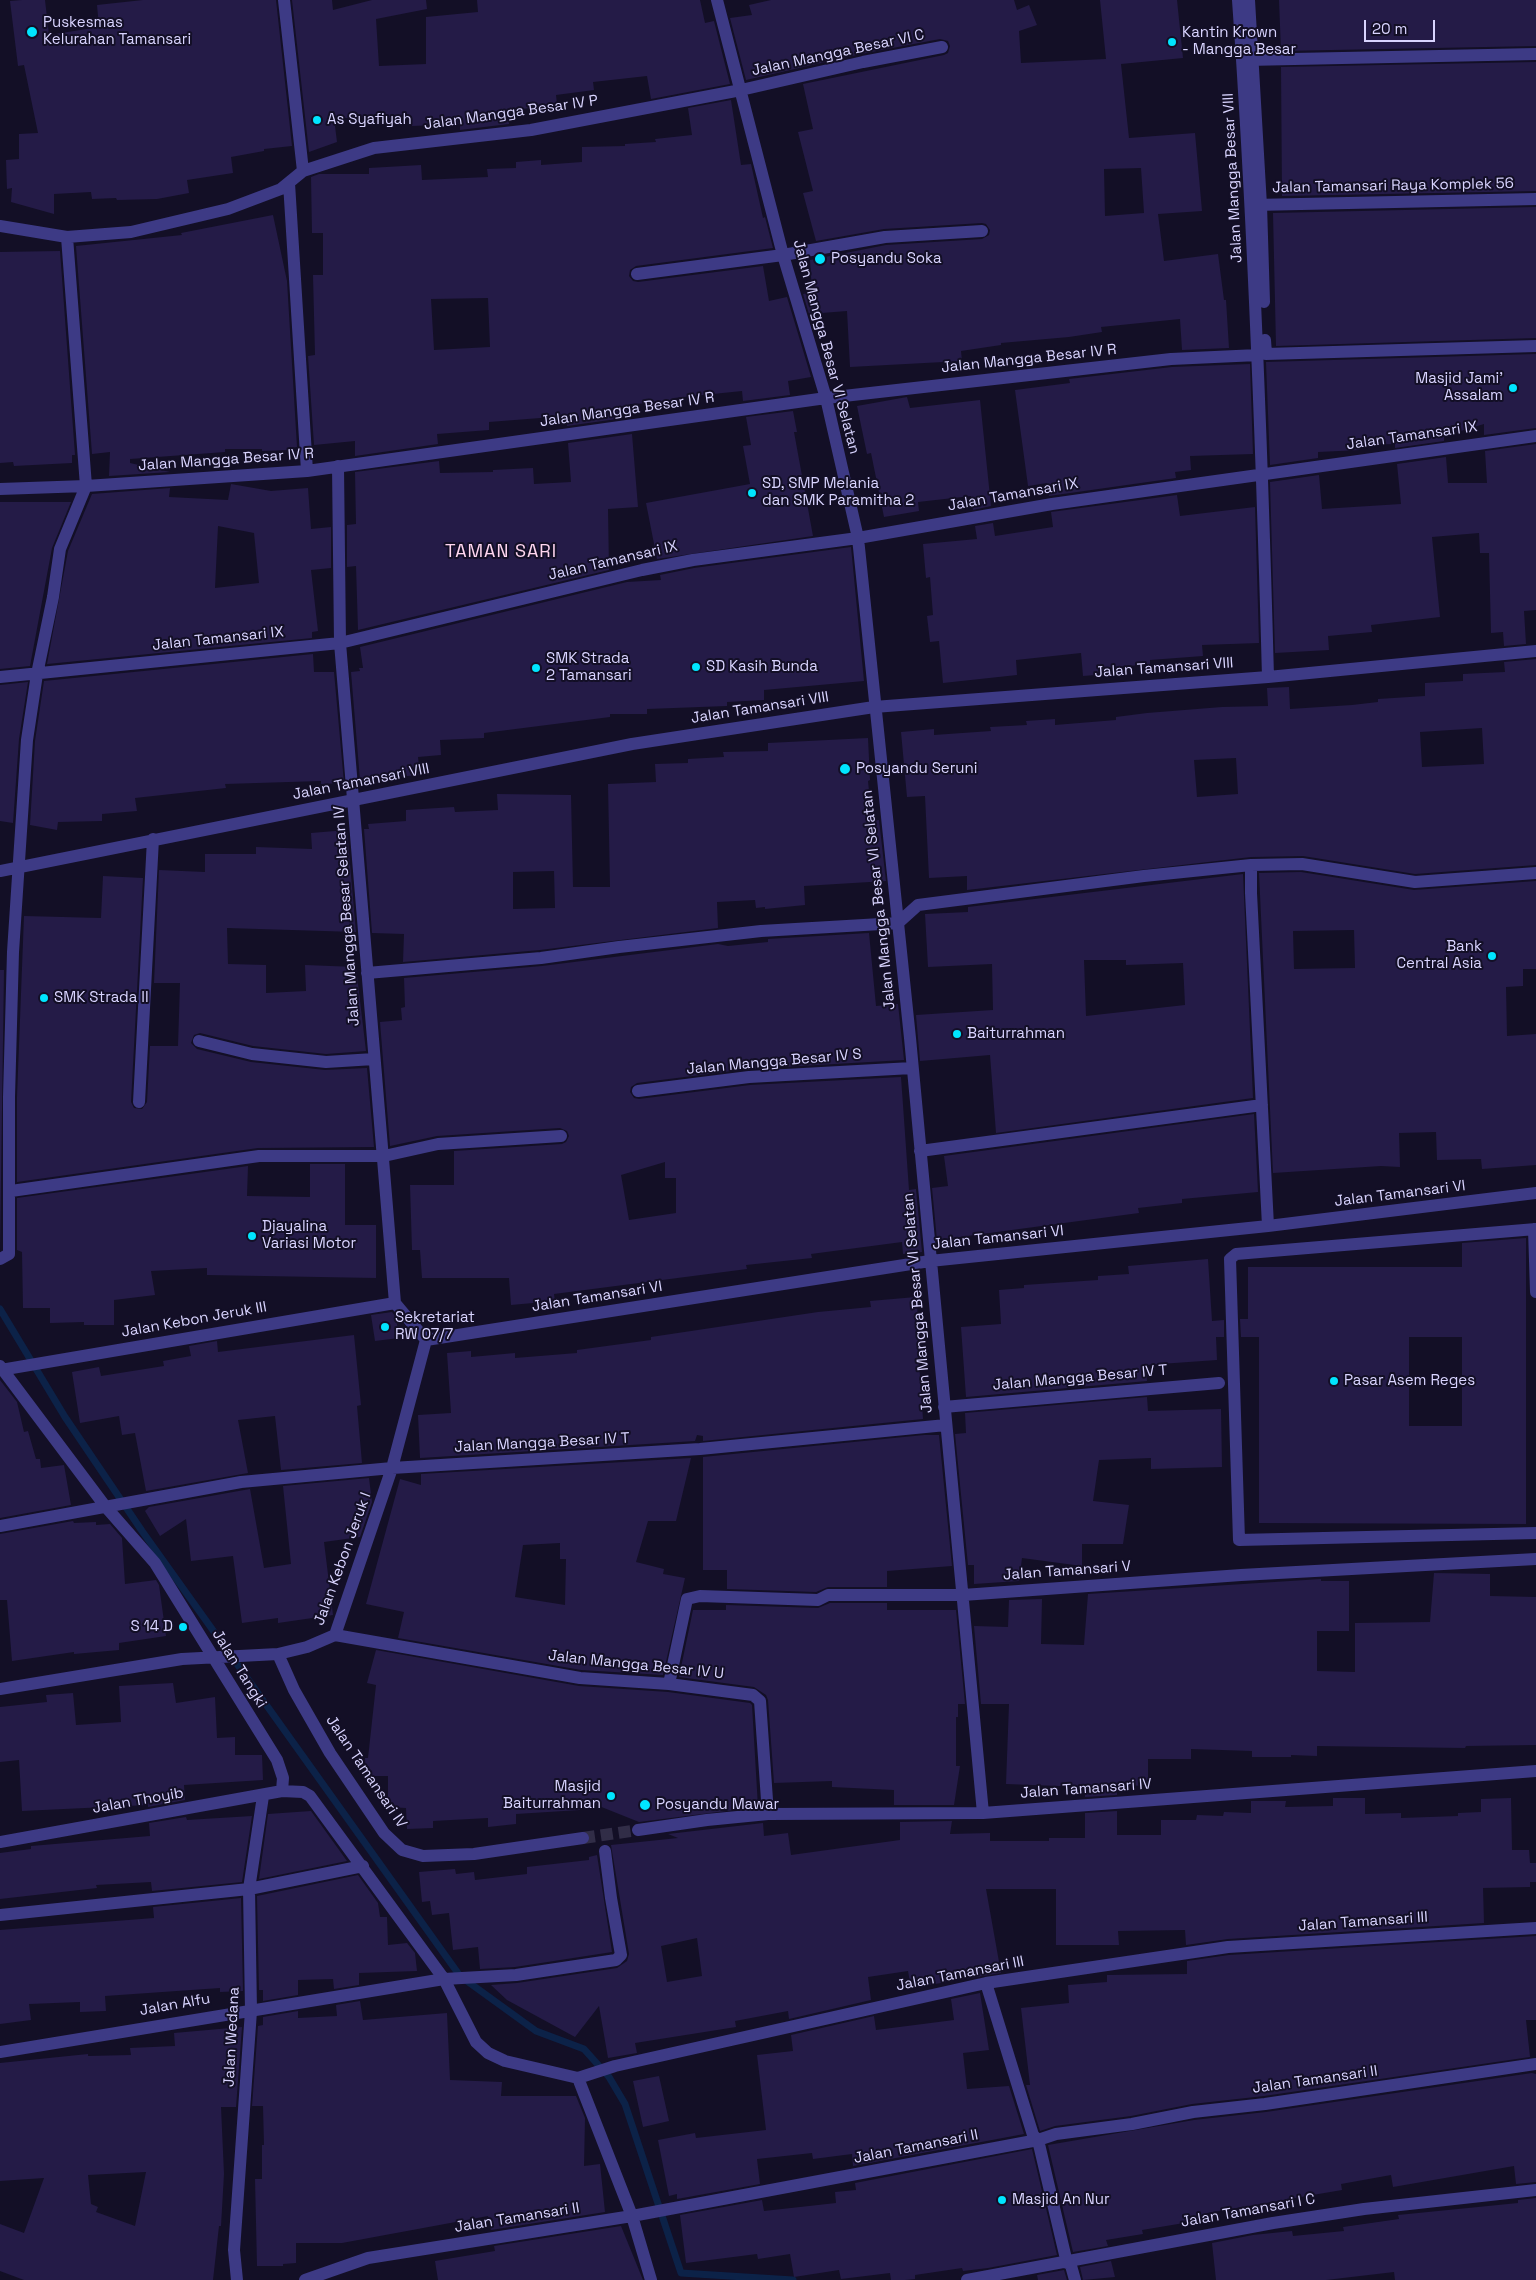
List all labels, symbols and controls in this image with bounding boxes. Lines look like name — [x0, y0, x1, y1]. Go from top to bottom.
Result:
scale bar — [1366, 10, 1437, 42]
place label: Puskesmas Kelurahan Tamansari — [43, 14, 191, 49]
text: 20 m — [1372, 19, 1407, 38]
place label: Kantin Krown - Mangga Besar — [1182, 24, 1296, 59]
marker: Puskesmas Kelurahan Tamansari — [25, 25, 39, 39]
street label: Jalan Mangga Besar VI C — [750, 26, 926, 80]
marker: Kantin Krown - Mangga Besar — [1166, 36, 1178, 48]
street label: Jalan Mangga Besar IV P — [423, 92, 599, 134]
street label: Jalan Mangga Besar VIII — [1220, 93, 1246, 263]
place label: As Syafiyah — [327, 111, 412, 129]
marker: As Syafiyah — [311, 114, 323, 126]
street label: Jalan Tamansari Raya Komplek 56 — [1272, 175, 1514, 197]
street label: Jalan Mangga Besar VI Selatan — [789, 238, 863, 456]
place label: Posyandu Soka — [831, 250, 942, 268]
marker: Posyandu Soka — [813, 252, 827, 266]
street label: Jalan Mangga Besar IV R — [941, 341, 1117, 377]
place label: Masjid Jami' Assalam — [1415, 370, 1503, 405]
marker: Masjid Jami' Assalam — [1507, 382, 1519, 394]
street label: Jalan Mangga Besar IV R — [539, 389, 715, 431]
street label: Jalan Tamansari IX — [1345, 418, 1479, 454]
street label: Jalan Mangga Besar IV R — [138, 445, 314, 475]
place label: SD, SMP Melania dan SMK Paramitha 2 — [762, 475, 914, 510]
street label: Jalan Tamansari IX — [946, 475, 1080, 515]
marker: SD, SMP Melania dan SMK Paramitha 2 — [746, 487, 758, 499]
street label: Jalan Tamansari IX — [547, 537, 679, 585]
district label: TAMAN SARI — [444, 541, 558, 563]
street label: Jalan Tamansari IX — [151, 623, 285, 655]
place label: SMK Strada 2 Tamansari — [546, 650, 632, 685]
street label: Jalan Tamansari VIII — [1094, 654, 1234, 682]
place label: SD Kasih Bunda — [706, 658, 818, 676]
marker: SD Kasih Bunda — [690, 661, 702, 673]
marker: SMK Strada 2 Tamansari — [530, 662, 542, 674]
street label: Jalan Tamansari VIII — [690, 688, 830, 728]
street label: Jalan Tamansari VIII — [291, 760, 431, 804]
place label: Posyandu Seruni — [856, 760, 977, 778]
marker: Posyandu Seruni — [838, 762, 852, 776]
street label: Jalan Mangga Besar VI Selatan — [858, 789, 900, 1011]
street label: Jalan Mangga Besar Selatan IV — [330, 805, 364, 1027]
place label: Bank Central Asia — [1396, 938, 1482, 973]
marker: Bank Central Asia — [1486, 950, 1498, 962]
place label: SMK Strada II — [54, 989, 149, 1007]
marker: SMK Strada II — [38, 992, 50, 1004]
place label: Baiturrahman — [967, 1025, 1065, 1043]
marker: Baiturrahman — [951, 1028, 963, 1040]
street label: Jalan Mangga Besar IV S — [686, 1045, 862, 1079]
street label: Jalan Tamansari VI — [1333, 1177, 1467, 1211]
street label: Jalan Mangga Besar VI Selatan — [899, 1192, 937, 1414]
place label: Djayalina Variasi Motor — [262, 1218, 356, 1253]
street label: Jalan Tamansari VI — [931, 1222, 1065, 1254]
marker: Djayalina Variasi Motor — [246, 1230, 258, 1242]
street label: Jalan Tamansari VI — [530, 1278, 664, 1316]
street label: Jalan Kebon Jeruk III — [120, 1298, 268, 1342]
place label: Sekretariat RW 07/7 — [395, 1309, 475, 1344]
marker: Sekretariat RW 07/7 — [379, 1321, 391, 1333]
street label: Jalan Mangga Besar IV T — [992, 1361, 1168, 1395]
place label: Pasar Asem Reges — [1344, 1372, 1475, 1390]
marker: Pasar Asem Reges — [1328, 1375, 1340, 1387]
street label: Jalan Mangga Besar IV T — [454, 1429, 630, 1457]
street label: Jalan Kebon Jeruk I — [311, 1490, 375, 1628]
street label: Jalan Tamansari V — [1002, 1558, 1132, 1584]
place label: S 14 D — [131, 1618, 173, 1636]
marker: S 14 D — [177, 1621, 189, 1633]
street label: Jalan Tangki — [208, 1626, 270, 1712]
street label: Jalan Mangga Besar IV U — [547, 1647, 725, 1683]
street label: Jalan Tamansari IV — [322, 1712, 410, 1832]
street label: Jalan Tamansari IV — [1020, 1775, 1152, 1803]
place label: Masjid Baiturrahman — [503, 1778, 601, 1813]
street label: Jalan Thoyib — [91, 1784, 185, 1818]
marker: Masjid Baiturrahman — [605, 1790, 617, 1802]
place label: Posyandu Mawar — [656, 1796, 779, 1814]
marker: Posyandu Mawar — [638, 1798, 652, 1812]
street label: Jalan Tamansari III — [1298, 1908, 1428, 1936]
street label: Jalan Tamansari III — [894, 1953, 1026, 1995]
street label: Jalan Wedana — [220, 1986, 244, 2088]
street label: Jalan Alfu — [138, 1990, 212, 2020]
street label: Jalan Tamansari II — [1251, 2062, 1379, 2098]
street label: Jalan Tamansari II — [852, 2126, 980, 2168]
street label: Jalan Tamansari I C — [1179, 2190, 1317, 2232]
place label: Masjid An Nur — [1012, 2191, 1110, 2209]
marker: Masjid An Nur — [996, 2194, 1008, 2206]
street label: Jalan Tamansari II — [453, 2199, 581, 2237]

